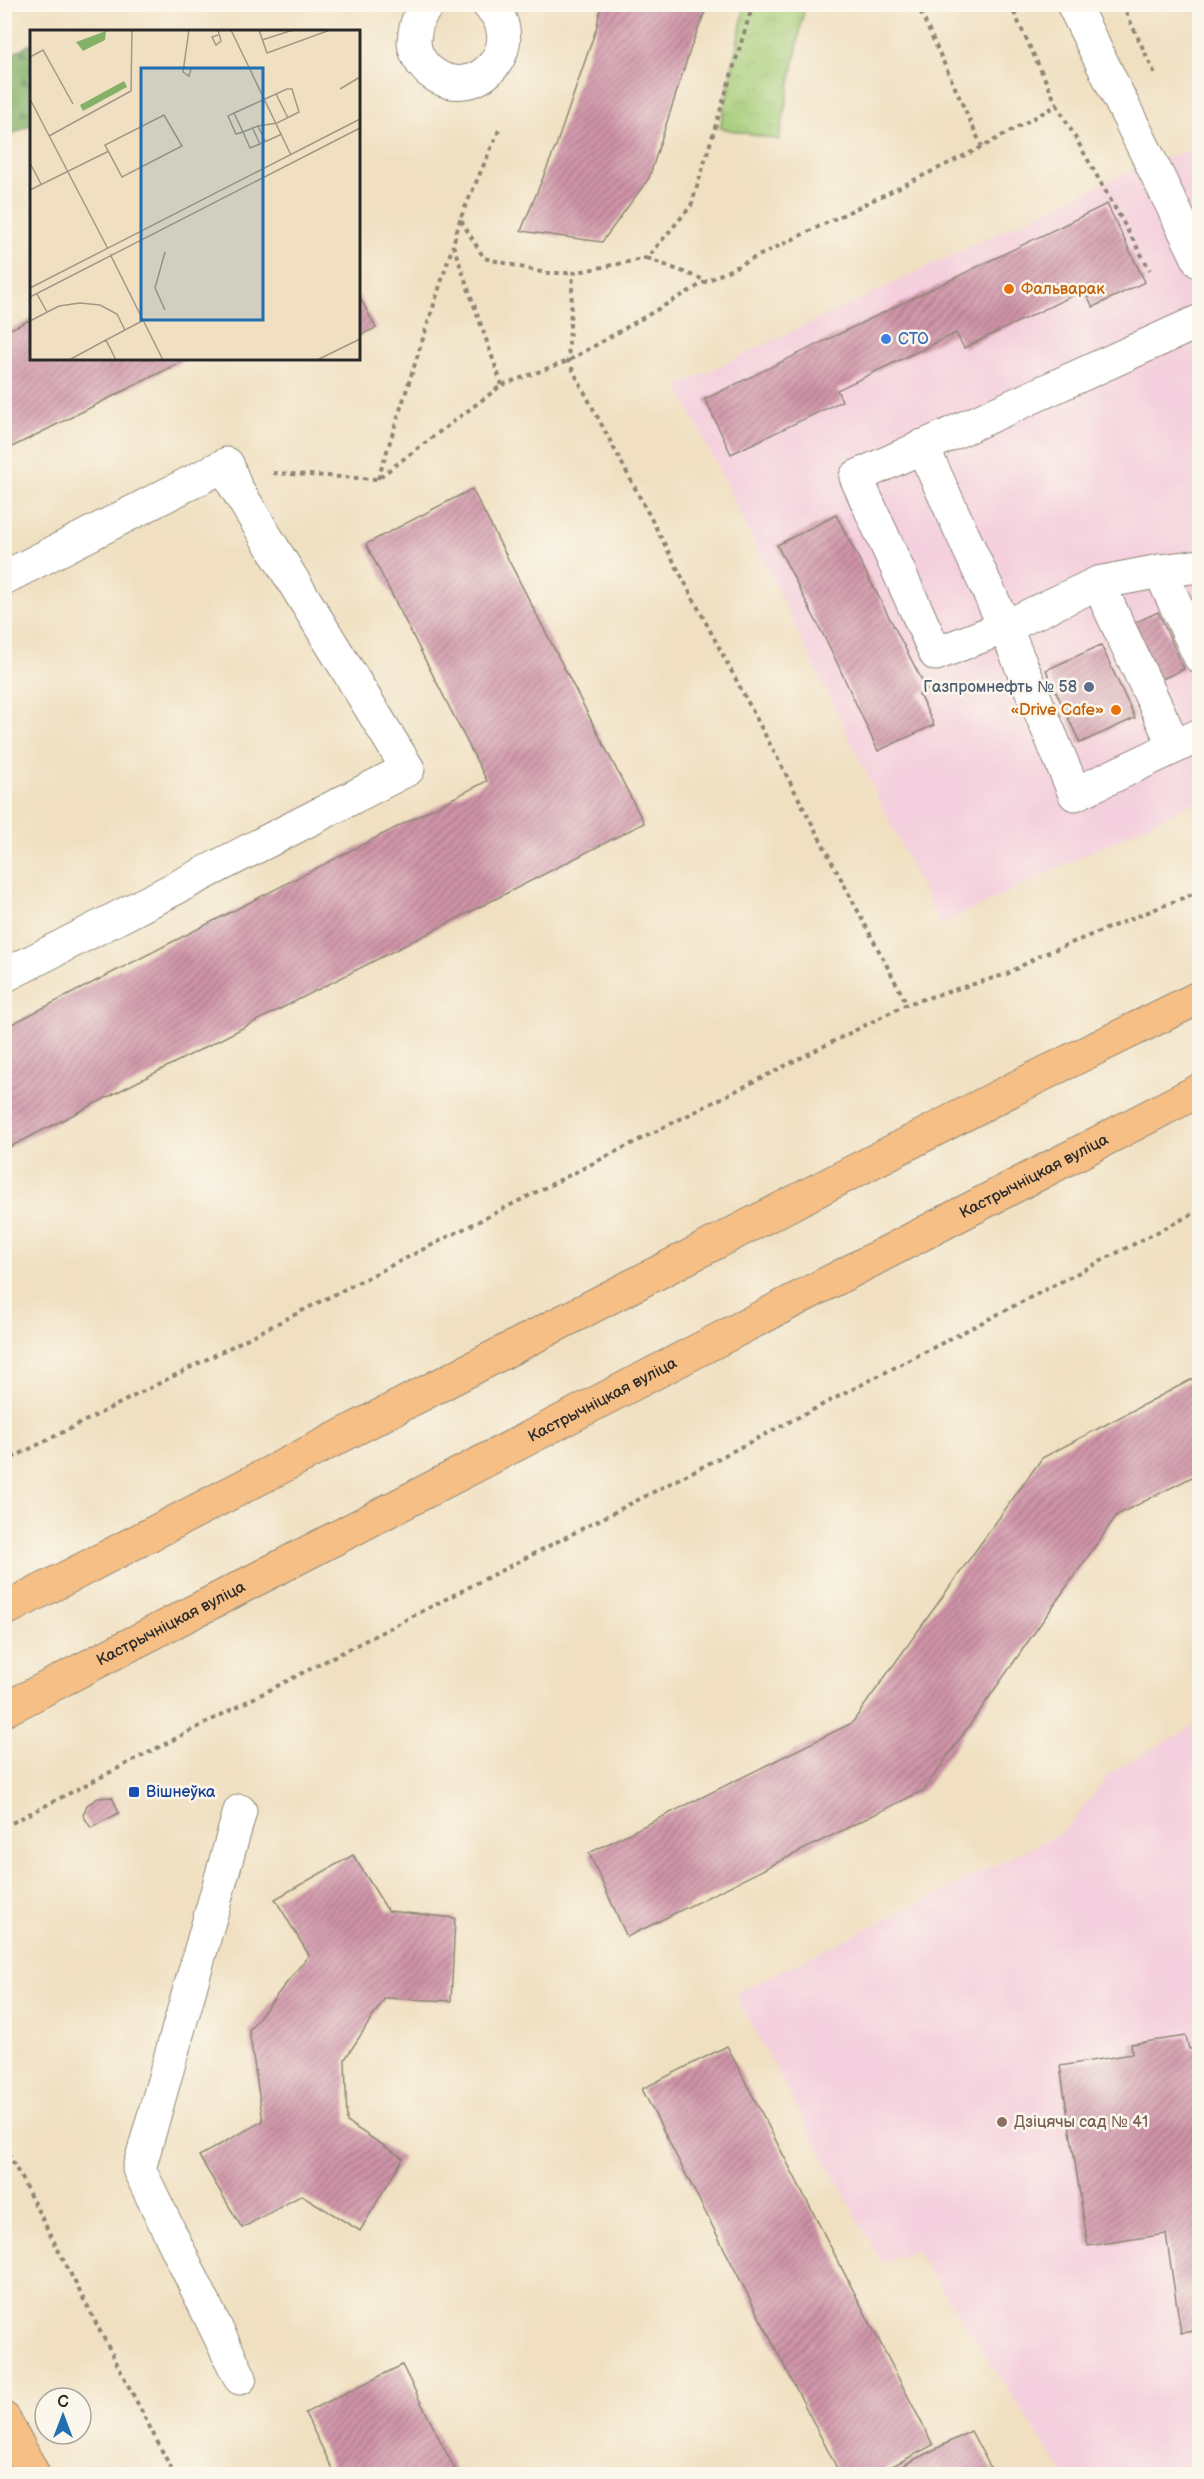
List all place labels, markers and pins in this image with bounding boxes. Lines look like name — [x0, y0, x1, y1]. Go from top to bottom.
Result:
place label: Фальварак — [1021, 280, 1105, 299]
marker: Фальварак — [1002, 282, 1016, 296]
place label: СТО — [898, 330, 929, 349]
marker: СТО — [879, 332, 893, 346]
place label: Газпромнефть № 58 — [923, 678, 1077, 697]
marker: Газпромнефть № 58 — [1082, 680, 1096, 694]
place label: «Drive Cafe» — [1010, 701, 1104, 720]
marker: «Drive Cafe» — [1109, 703, 1123, 717]
place label: Вішнеўка — [146, 1783, 216, 1802]
marker: Вішнеўка — [127, 1785, 141, 1799]
place label: Дзіцячы сад № 41 — [1014, 2113, 1148, 2132]
marker: Дзіцячы сад № 41 — [995, 2115, 1009, 2129]

